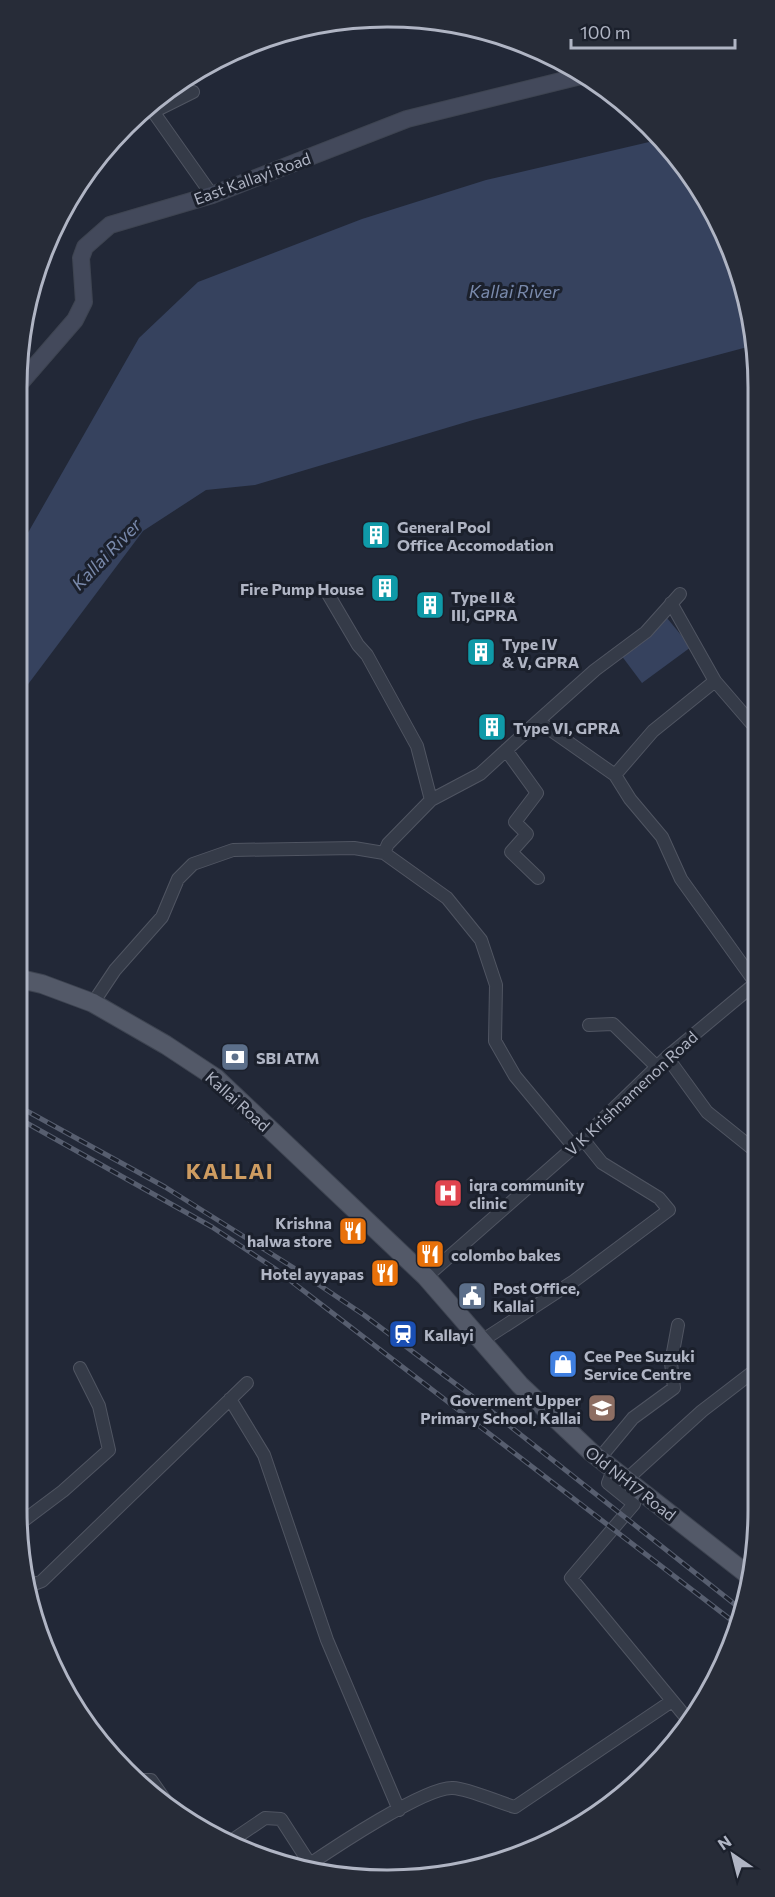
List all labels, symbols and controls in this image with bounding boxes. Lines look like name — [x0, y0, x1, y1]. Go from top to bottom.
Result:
scale bar — [571, 12, 734, 50]
text: 100 m — [580, 21, 630, 43]
street label: East Kallayi Road — [191, 148, 313, 208]
water label: Kallai River — [469, 280, 560, 302]
water label: Kallai River — [67, 513, 146, 594]
place label: General Pool Office Accomodation — [397, 517, 554, 554]
building icon: General Pool Office Accomodation — [360, 519, 392, 551]
building icon: Fire Pump House — [369, 572, 401, 604]
place label: Fire Pump House — [240, 579, 364, 598]
place label: Type II & III, GPRA — [451, 587, 518, 624]
building icon: Type II & III, GPRA — [414, 589, 446, 621]
place label: Type IV & V, GPRA — [502, 634, 580, 671]
building icon: Type IV & V, GPRA — [465, 636, 497, 668]
building icon: Type VI, GPRA — [476, 711, 508, 743]
place label: Type VI, GPRA — [513, 718, 621, 737]
street label: V K Krishnamenon Road — [561, 1027, 701, 1159]
bank icon: SBI ATM — [219, 1041, 251, 1073]
place label: SBI ATM — [256, 1048, 320, 1067]
street label: Kallai Road — [202, 1067, 274, 1135]
district label: KALLAI — [186, 1157, 274, 1184]
place label: iqra community clinic — [469, 1175, 585, 1212]
hospital icon: iqra community clinic — [432, 1177, 464, 1209]
place label: Krishna halwa store — [247, 1213, 332, 1250]
restaurant icon: Krishna halwa store — [337, 1215, 369, 1247]
restaurant icon: colombo bakes — [414, 1238, 446, 1270]
place label: colombo bakes — [451, 1245, 561, 1264]
restaurant icon: Hotel ayyapas — [369, 1257, 401, 1289]
place label: Hotel ayyapas — [261, 1264, 364, 1283]
place label: Post Office, Kallai — [493, 1278, 580, 1315]
public building icon: Post Office, Kallai — [456, 1280, 488, 1312]
station icon: Kallayi — [387, 1318, 419, 1350]
place label: Kallayi — [424, 1325, 474, 1344]
place label: Cee Pee Suzuki Service Centre — [584, 1346, 695, 1383]
shop icon: Cee Pee Suzuki Service Centre — [547, 1348, 579, 1380]
place label: Goverment Upper Primary School, Kallai — [420, 1390, 581, 1427]
school or university icon: Goverment Upper Primary School, Kallai — [586, 1392, 618, 1424]
street label: Old NH17 Road — [582, 1442, 680, 1524]
north arrow — [703, 1825, 763, 1885]
text: N — [714, 1831, 734, 1854]

